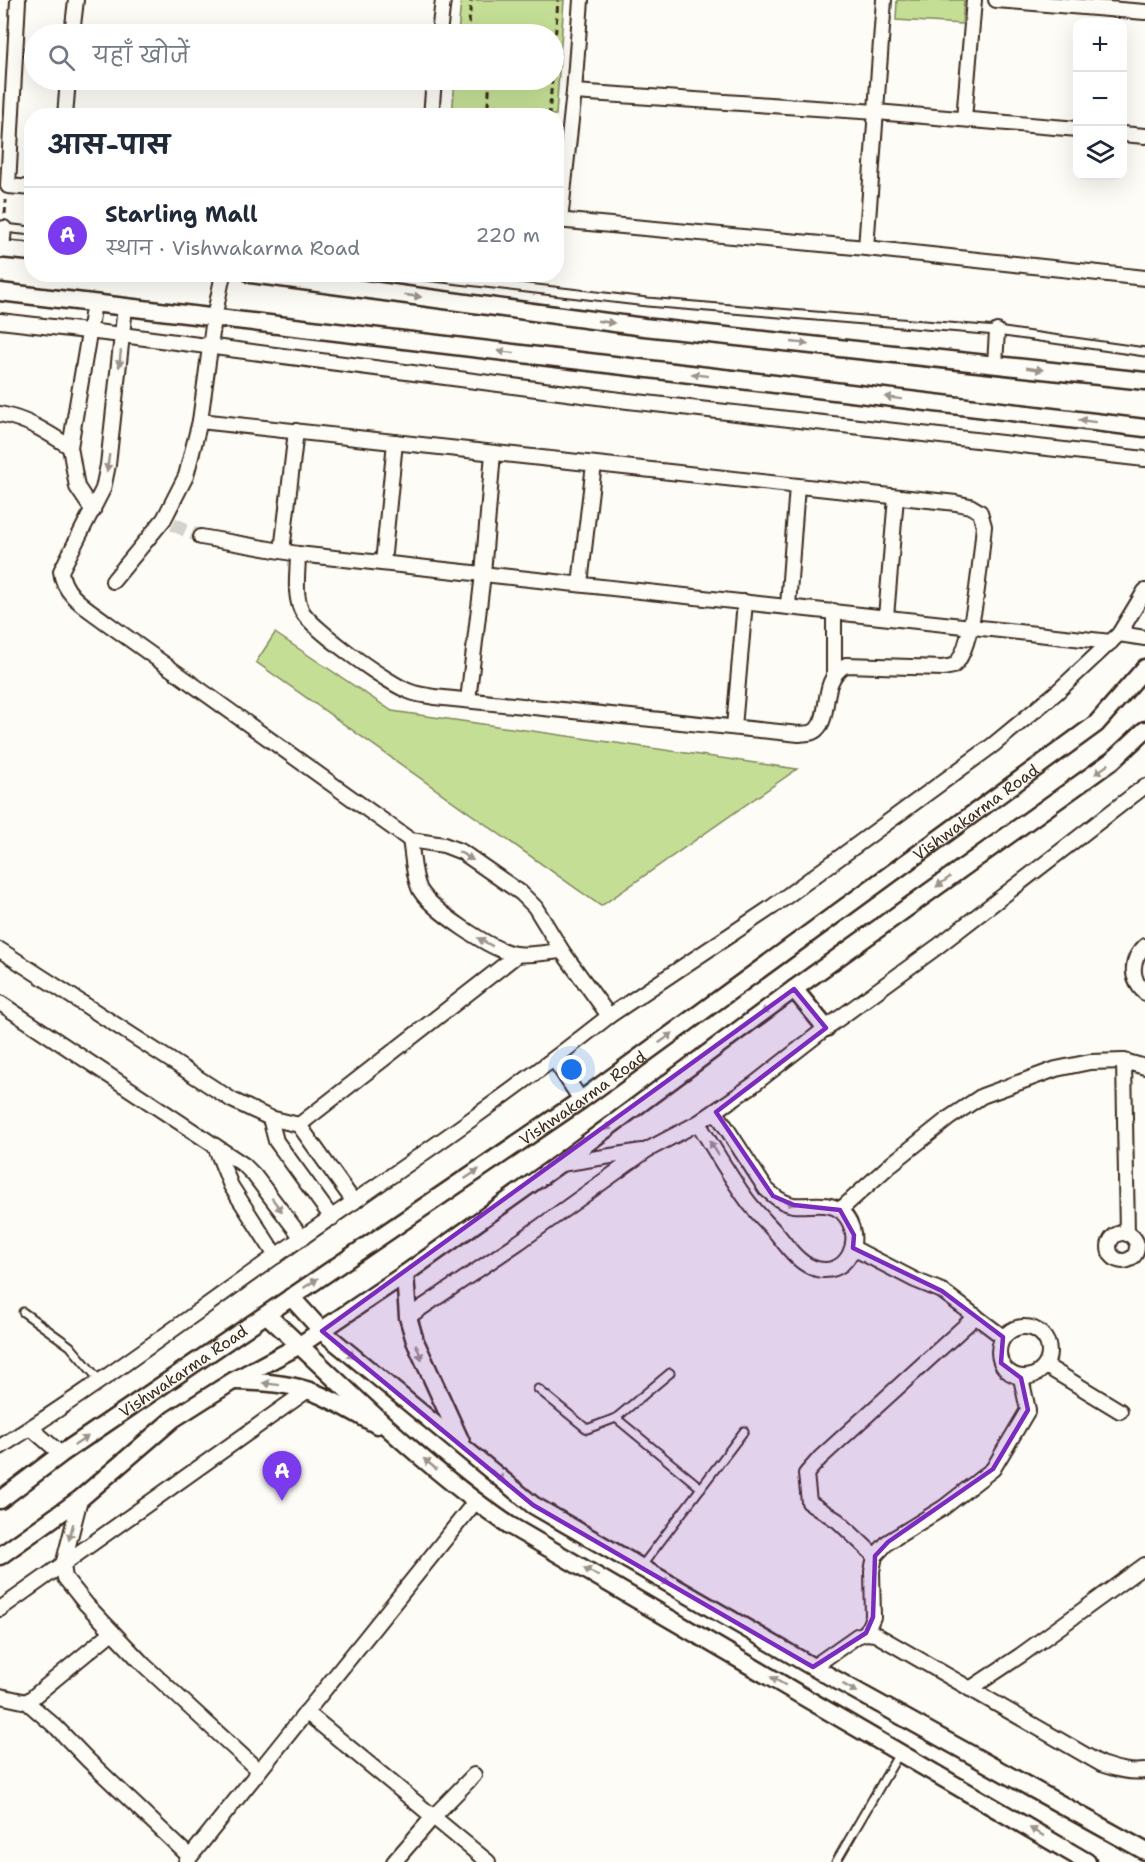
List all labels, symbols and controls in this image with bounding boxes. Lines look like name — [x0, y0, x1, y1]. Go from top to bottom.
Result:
map controls — [1073, 18, 1127, 180]
button: + — [1073, 18, 1127, 72]
search box — [24, 24, 564, 90]
icon: search — [45, 41, 78, 74]
text: यहाँ खोजें — [93, 41, 189, 70]
button: − — [1073, 72, 1127, 126]
button: layers — [1073, 126, 1127, 180]
text: आस-पास — [48, 127, 170, 162]
text: Starling Mall — [105, 200, 258, 229]
text: A — [60, 222, 75, 248]
text: 220 m — [476, 222, 540, 248]
text: स्थान · Vishwakarma Road — [105, 235, 360, 261]
one-way arrow — [403, 291, 422, 301]
one-way arrow — [597, 317, 616, 326]
one-way arrow — [790, 338, 809, 348]
one-way arrow — [496, 347, 515, 357]
one-way arrow — [115, 350, 125, 369]
one-way arrow — [1026, 365, 1045, 374]
one-way arrow — [690, 370, 709, 379]
one-way arrow — [884, 393, 903, 402]
one-way arrow — [1077, 416, 1096, 425]
one-way arrow — [104, 453, 113, 472]
street label: Vishwakarma Road — [909, 759, 1043, 865]
one-way arrow — [1094, 762, 1109, 774]
one-way arrow — [458, 850, 474, 861]
one-way arrow — [936, 876, 952, 888]
one-way arrow — [476, 937, 493, 947]
one-way arrow — [760, 1002, 776, 1015]
one-way arrow — [659, 1032, 674, 1044]
street label: Vishwakarma Road — [515, 1046, 650, 1150]
your location — [557, 1055, 586, 1084]
one-way arrow — [604, 1119, 620, 1131]
one-way arrow — [708, 1140, 719, 1157]
one-way arrow — [464, 1168, 480, 1180]
one-way arrow — [270, 1197, 282, 1212]
one-way arrow — [778, 1197, 796, 1207]
one-way arrow — [303, 1278, 319, 1289]
street label: Vishwakarma Road — [115, 1320, 252, 1422]
one-way arrow — [414, 1343, 424, 1361]
one-way arrow — [340, 1345, 355, 1358]
one-way arrow — [262, 1379, 281, 1388]
one-way arrow — [72, 1435, 88, 1447]
pin: A — [262, 1452, 302, 1501]
one-way arrow — [422, 1457, 438, 1470]
one-way arrow — [490, 1470, 506, 1483]
one-way arrow — [66, 1523, 75, 1541]
one-way arrow — [583, 1567, 599, 1578]
one-way arrow — [655, 1575, 672, 1585]
one-way arrow — [769, 1676, 786, 1686]
one-way arrow — [842, 1682, 858, 1693]
one-way arrow — [1029, 1827, 1045, 1838]

